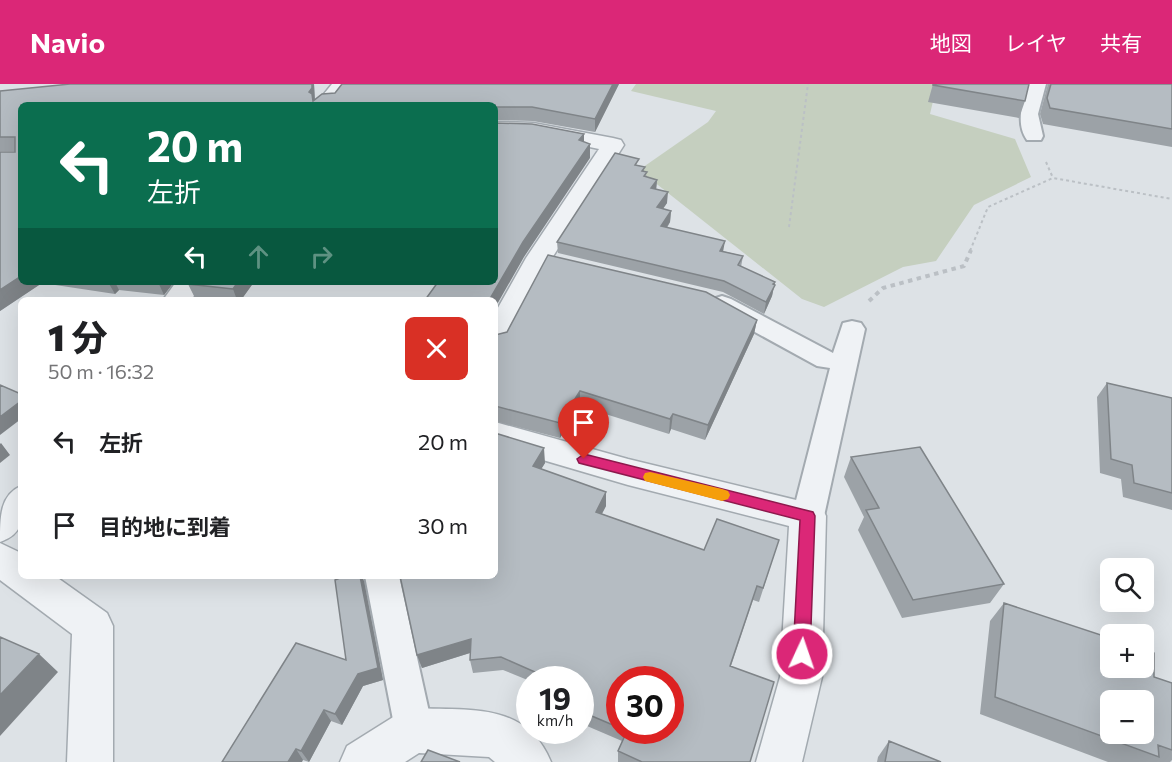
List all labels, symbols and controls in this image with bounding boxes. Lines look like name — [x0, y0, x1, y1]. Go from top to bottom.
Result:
text: Navio — [30, 25, 105, 59]
text: 地図 — [930, 30, 972, 55]
text: レイヤ — [1005, 30, 1067, 55]
text: 共有 — [1100, 30, 1142, 55]
text: 20 m — [147, 119, 243, 171]
icon: left — [48, 126, 126, 204]
text: 左折 — [147, 175, 201, 208]
icon: left — [179, 240, 212, 273]
icon: ahead — [242, 240, 275, 273]
icon: right — [305, 240, 338, 273]
text: 1 分 — [48, 314, 108, 358]
button: close — [405, 317, 468, 380]
text: 50 m · 16:32 — [48, 359, 154, 383]
pin — [558, 397, 609, 459]
icon: arrive — [567, 406, 600, 439]
icon: left — [48, 425, 81, 458]
text: 20 m — [418, 428, 468, 455]
text: 左折 — [99, 429, 143, 456]
icon: arrive — [48, 509, 81, 542]
text: 30 m — [418, 512, 468, 539]
text: 目的地に到着 — [99, 513, 231, 540]
map controls — [1100, 558, 1154, 744]
button: search — [1100, 558, 1154, 612]
position arrow — [770, 622, 834, 686]
button: + — [1100, 624, 1154, 678]
speed limit sign: 30 — [606, 666, 684, 744]
text: 19 — [539, 679, 571, 716]
button: − — [1100, 690, 1154, 744]
text: km/h — [537, 711, 573, 729]

